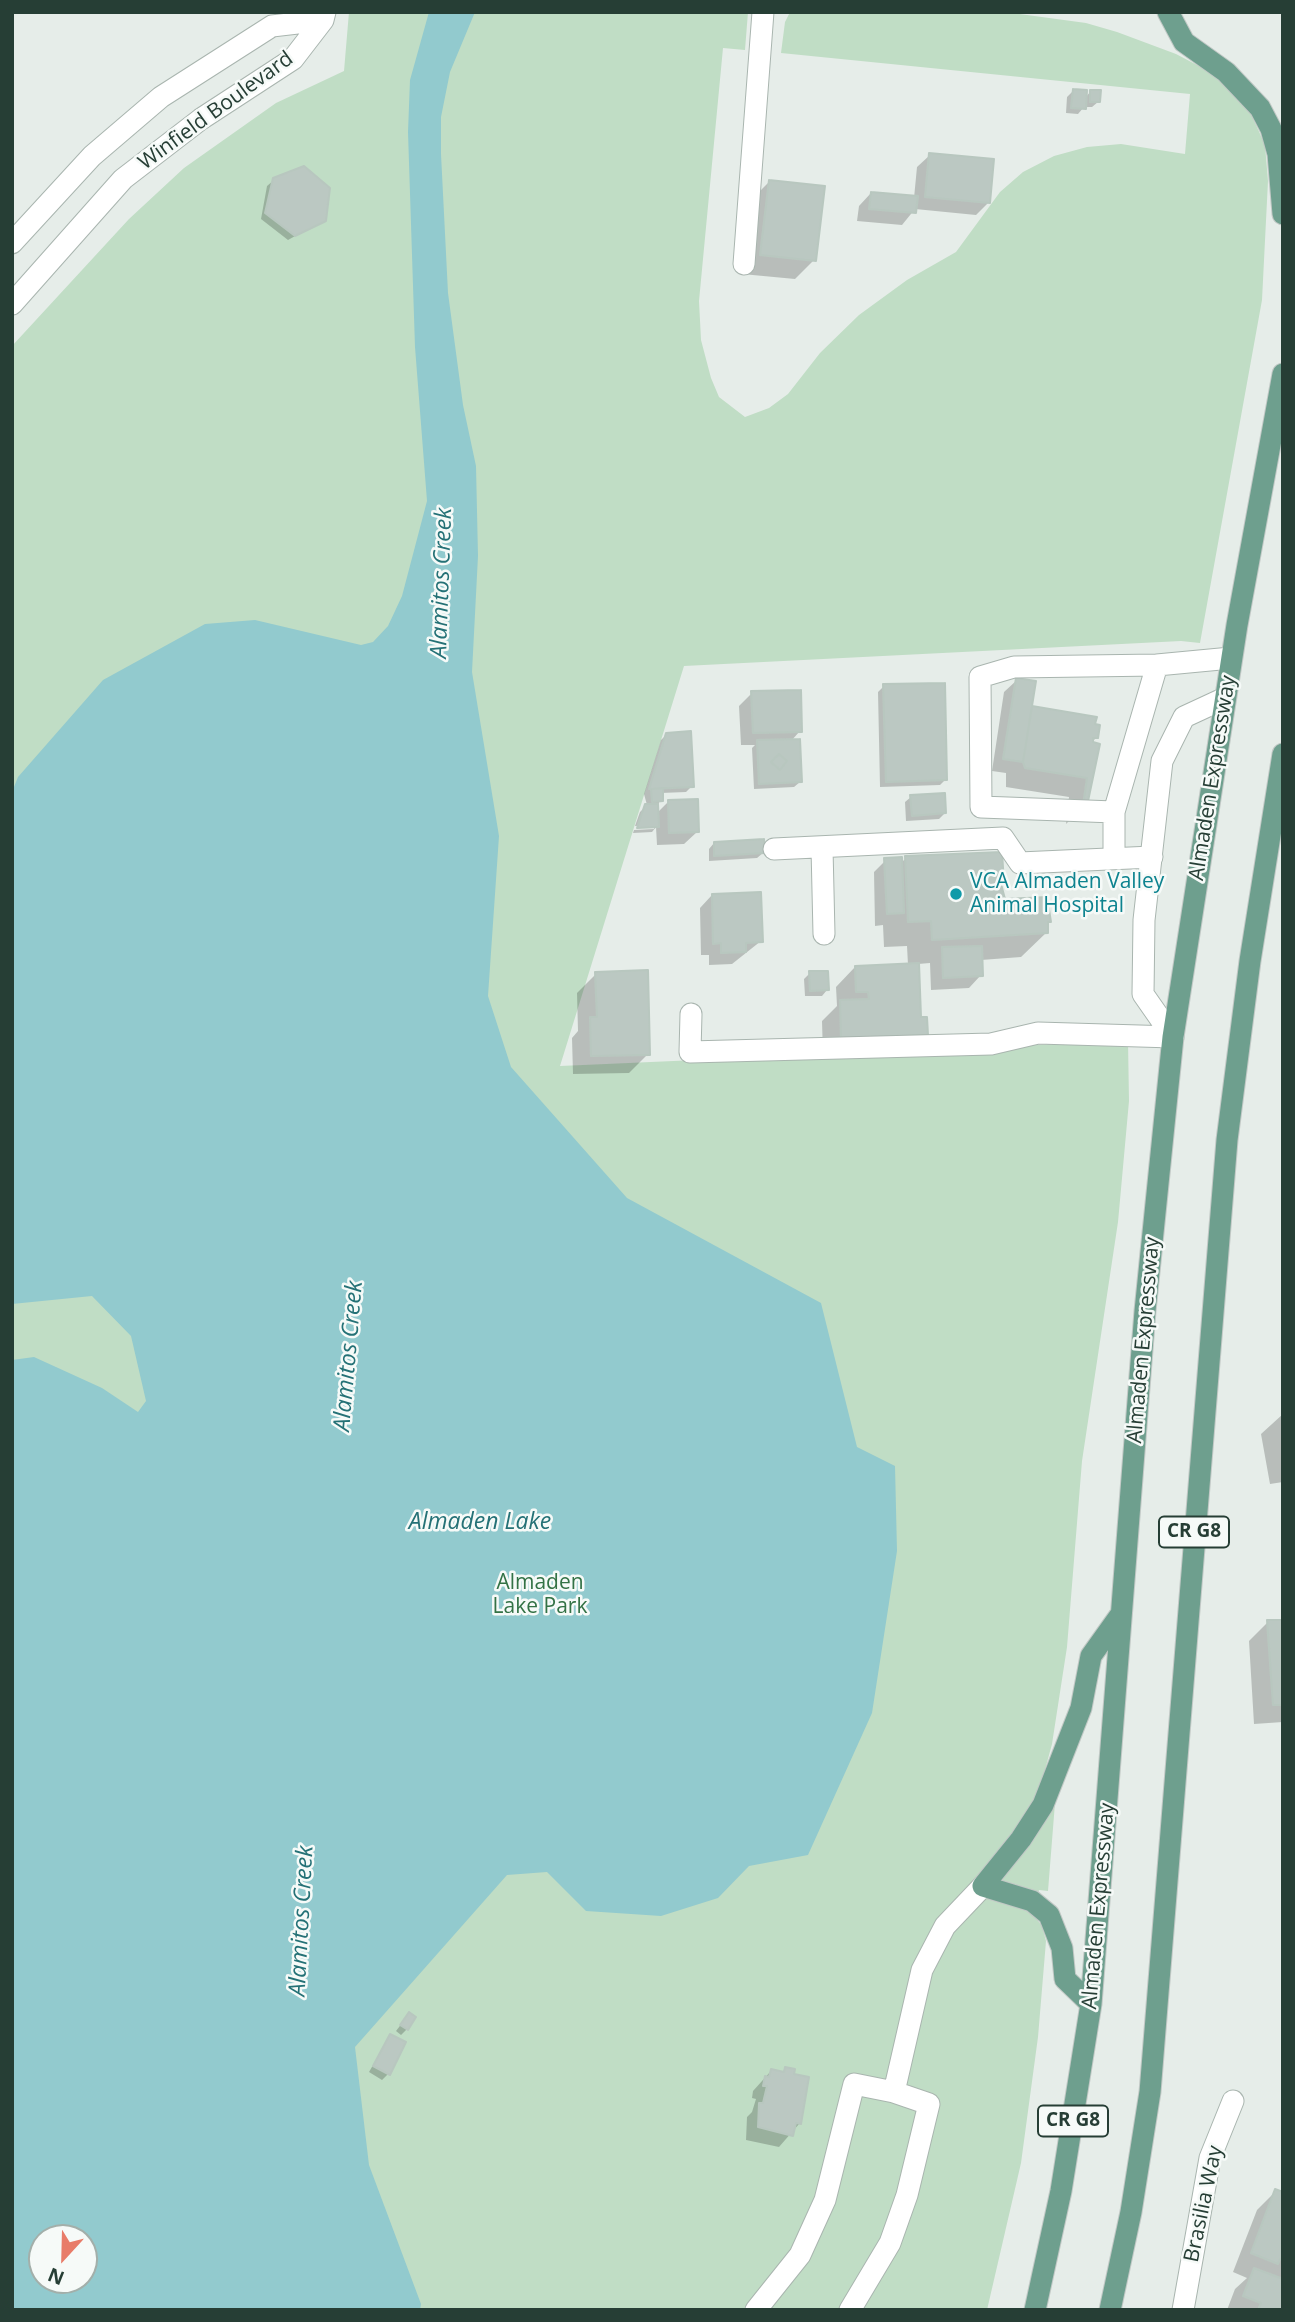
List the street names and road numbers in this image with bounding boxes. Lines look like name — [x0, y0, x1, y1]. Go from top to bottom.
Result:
street label: Winfield Boulevard — [134, 46, 298, 176]
street label: Almaden Expressway — [1184, 674, 1242, 882]
street label: Almaden Expressway — [1122, 1236, 1166, 1444]
road number: CR G8 — [1159, 1516, 1229, 1548]
street label: Almaden Expressway — [1077, 1802, 1121, 2010]
road number: CR G8 — [1038, 2106, 1108, 2136]
street label: Brasilia Way — [1179, 2143, 1229, 2265]

